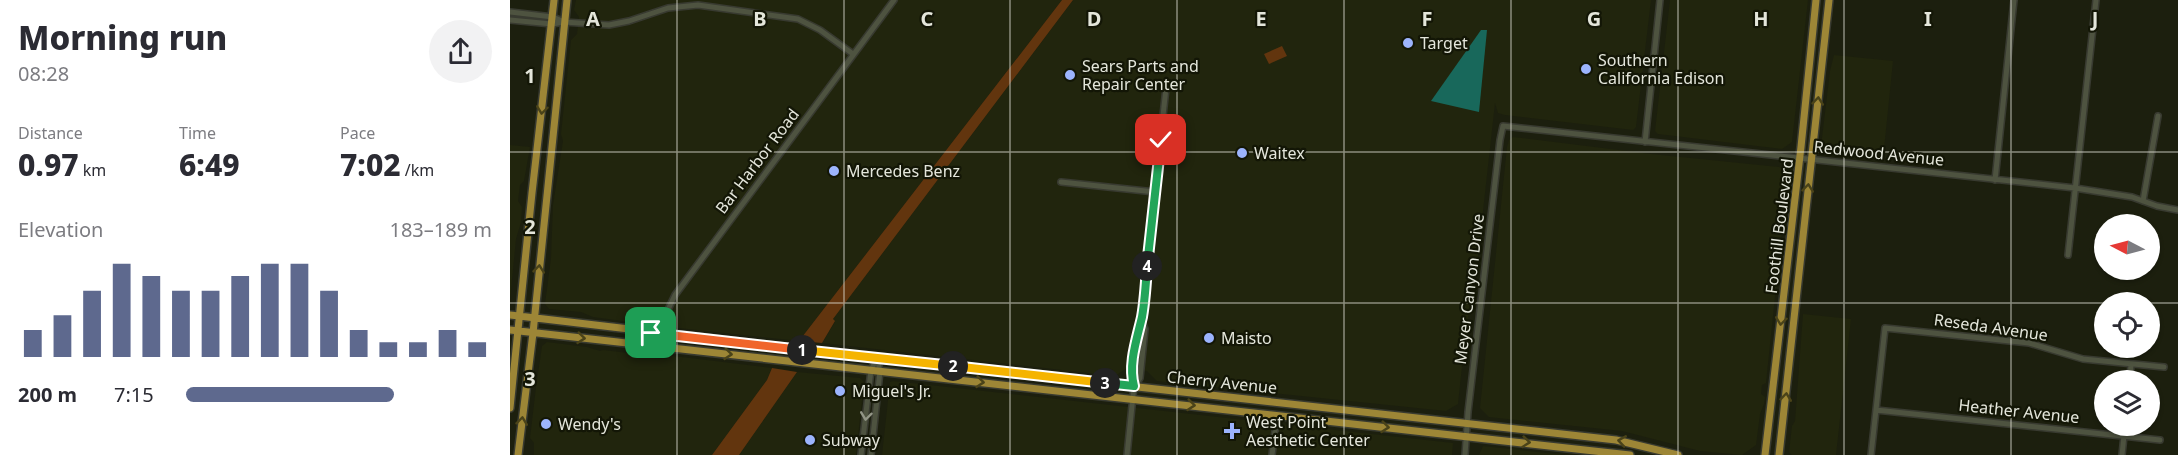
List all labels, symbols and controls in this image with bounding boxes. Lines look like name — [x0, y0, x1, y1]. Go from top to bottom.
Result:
text: A — [586, 5, 600, 32]
text: B — [753, 5, 767, 32]
text: C — [921, 5, 934, 32]
text: D — [1087, 5, 1101, 32]
text: E — [1255, 5, 1267, 32]
text: F — [1422, 5, 1432, 32]
text: G — [1587, 5, 1601, 32]
text: H — [1753, 5, 1769, 32]
text: I — [1924, 5, 1932, 32]
text: J — [2090, 5, 2098, 32]
text: Morning run — [18, 15, 227, 60]
button: share — [429, 20, 492, 83]
place label: Target — [1420, 32, 1468, 54]
marker: Target — [1401, 36, 1415, 50]
place label: Southern California Edison — [1598, 49, 1724, 89]
place label: Sears Parts and Repair Center — [1082, 55, 1199, 95]
text: 08:28 — [18, 60, 69, 87]
text: 1 — [524, 62, 536, 89]
marker: Southern California Edison — [1579, 62, 1593, 76]
marker: Sears Parts and Repair Center — [1063, 68, 1077, 82]
one-way arrow — [1811, 97, 1824, 106]
street label: Bar Harbor Road — [710, 104, 804, 218]
one-way arrow — [536, 105, 549, 114]
pin — [1135, 114, 1186, 165]
text: Distance — [18, 122, 83, 144]
text: Time — [179, 122, 216, 144]
text: Pace — [340, 122, 375, 144]
icon: check — [1144, 123, 1177, 156]
street label: Redwood Avenue — [1813, 135, 1945, 171]
place label: Waitex — [1254, 142, 1305, 164]
text: 0.97 — [18, 144, 79, 185]
text: 6:49 — [179, 144, 240, 185]
text: 7:02 — [340, 144, 401, 185]
marker: Waitex — [1235, 146, 1249, 160]
street label: Foothill Boulevard — [1760, 157, 1798, 295]
text: km — [79, 159, 106, 181]
text: /km — [401, 159, 434, 181]
place label: Mercedes Benz — [846, 160, 960, 182]
marker: Mercedes Benz — [827, 164, 841, 178]
one-way arrow — [1802, 184, 1814, 193]
street label: Meyer Canyon Drive — [1449, 212, 1489, 366]
text: 2 — [524, 213, 536, 240]
north arrow — [2094, 214, 2160, 280]
map controls — [2094, 214, 2160, 436]
text: Elevation — [18, 216, 103, 243]
text: 183–189 m — [389, 216, 492, 243]
pin: 4 — [1132, 251, 1162, 281]
text: 4 — [1142, 255, 1152, 277]
one-way arrow — [532, 265, 545, 274]
button: locate — [2094, 292, 2160, 358]
pin — [625, 307, 676, 358]
street label: Reseda Avenue — [1933, 308, 2049, 346]
icon: arrive — [634, 316, 667, 349]
one-way arrow — [1775, 316, 1788, 325]
place label: Maisto — [1221, 327, 1272, 349]
one-way arrow — [576, 331, 585, 344]
marker: Maisto — [1202, 331, 1216, 345]
pin: 1 — [787, 335, 817, 365]
text: 1 — [797, 339, 807, 361]
one-way arrow — [723, 347, 732, 360]
pin: 2 — [938, 351, 968, 381]
text: 2 — [948, 355, 958, 377]
text: 3 — [524, 365, 536, 392]
street label: Cherry Avenue — [1166, 365, 1278, 399]
pin: 3 — [1090, 368, 1120, 398]
button: layers — [2094, 370, 2160, 436]
text: 3 — [1100, 372, 1110, 394]
one-way arrow — [976, 375, 985, 388]
place label: Miguel's Jr. — [852, 380, 931, 402]
text: 200 m — [18, 381, 77, 408]
text: 7:15 — [114, 381, 154, 408]
marker: Miguel's Jr. — [833, 384, 847, 398]
one-way arrow — [1779, 392, 1792, 401]
street label: Heather Avenue — [1957, 394, 2081, 428]
one-way arrow — [1186, 398, 1195, 411]
one-way arrow — [860, 411, 873, 421]
place label: West Point Aesthetic Center — [1246, 411, 1370, 451]
place label: Wendy's — [558, 413, 621, 435]
one-way arrow — [516, 416, 528, 425]
marker: Wendy's — [539, 417, 553, 431]
one-way arrow — [1380, 420, 1389, 433]
marker: West Point Aesthetic Center — [1223, 422, 1241, 440]
place label: Subway — [822, 429, 881, 451]
marker: Subway — [803, 433, 817, 447]
one-way arrow — [1617, 435, 1626, 447]
one-way arrow — [1521, 436, 1530, 448]

